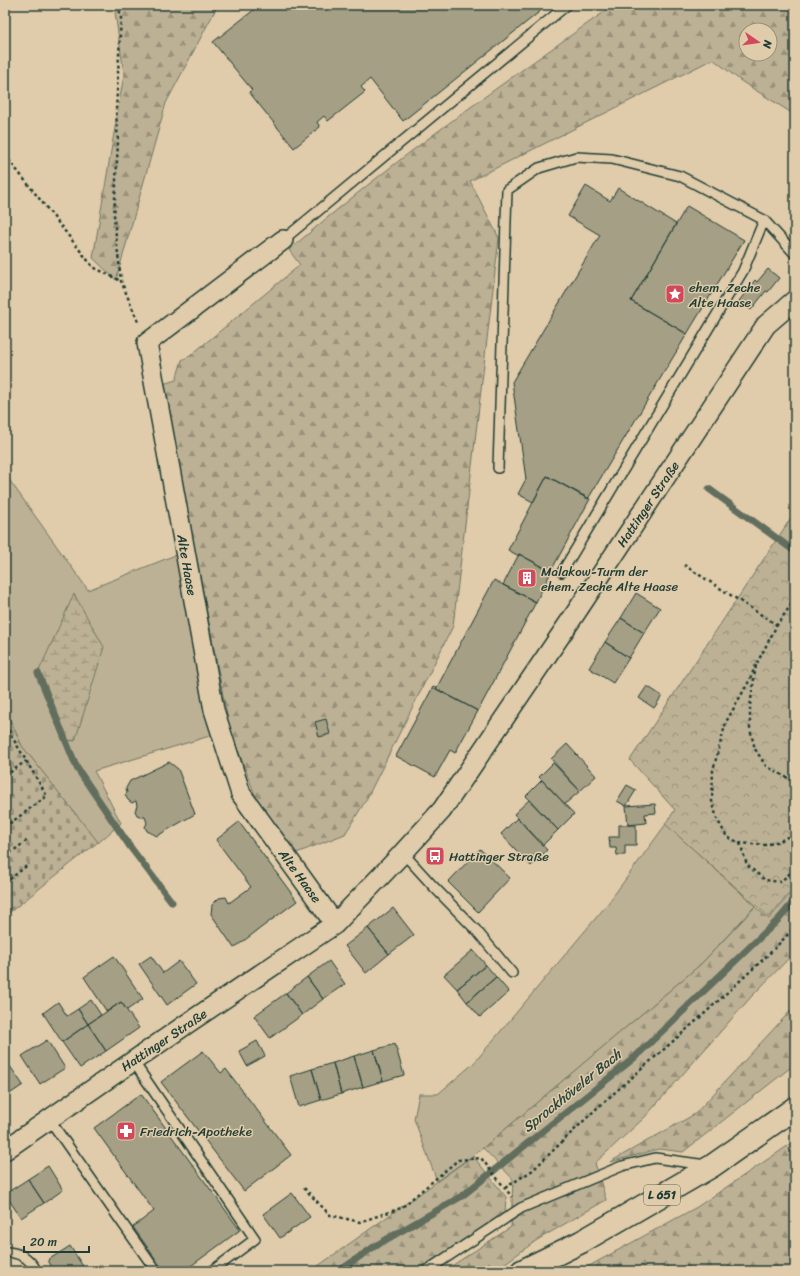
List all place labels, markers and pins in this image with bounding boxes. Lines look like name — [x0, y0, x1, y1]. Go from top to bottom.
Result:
place label: ehem. Zeche Alte Haase — [688, 276, 761, 314]
place icon: ehem. Zeche Alte Haase — [664, 283, 686, 305]
place label: Malakow-Turm der ehem. Zeche Alte Haase — [541, 560, 679, 598]
building icon: Malakow-Turm der ehem. Zeche Alte Haase — [516, 567, 538, 589]
bus stop icon: Hattinger Straße — [424, 845, 446, 867]
place label: Hattinger Straße — [449, 845, 549, 868]
pharmacy icon: Friedrich-Apotheke — [115, 1120, 137, 1142]
place label: Friedrich-Apotheke — [140, 1120, 252, 1143]

